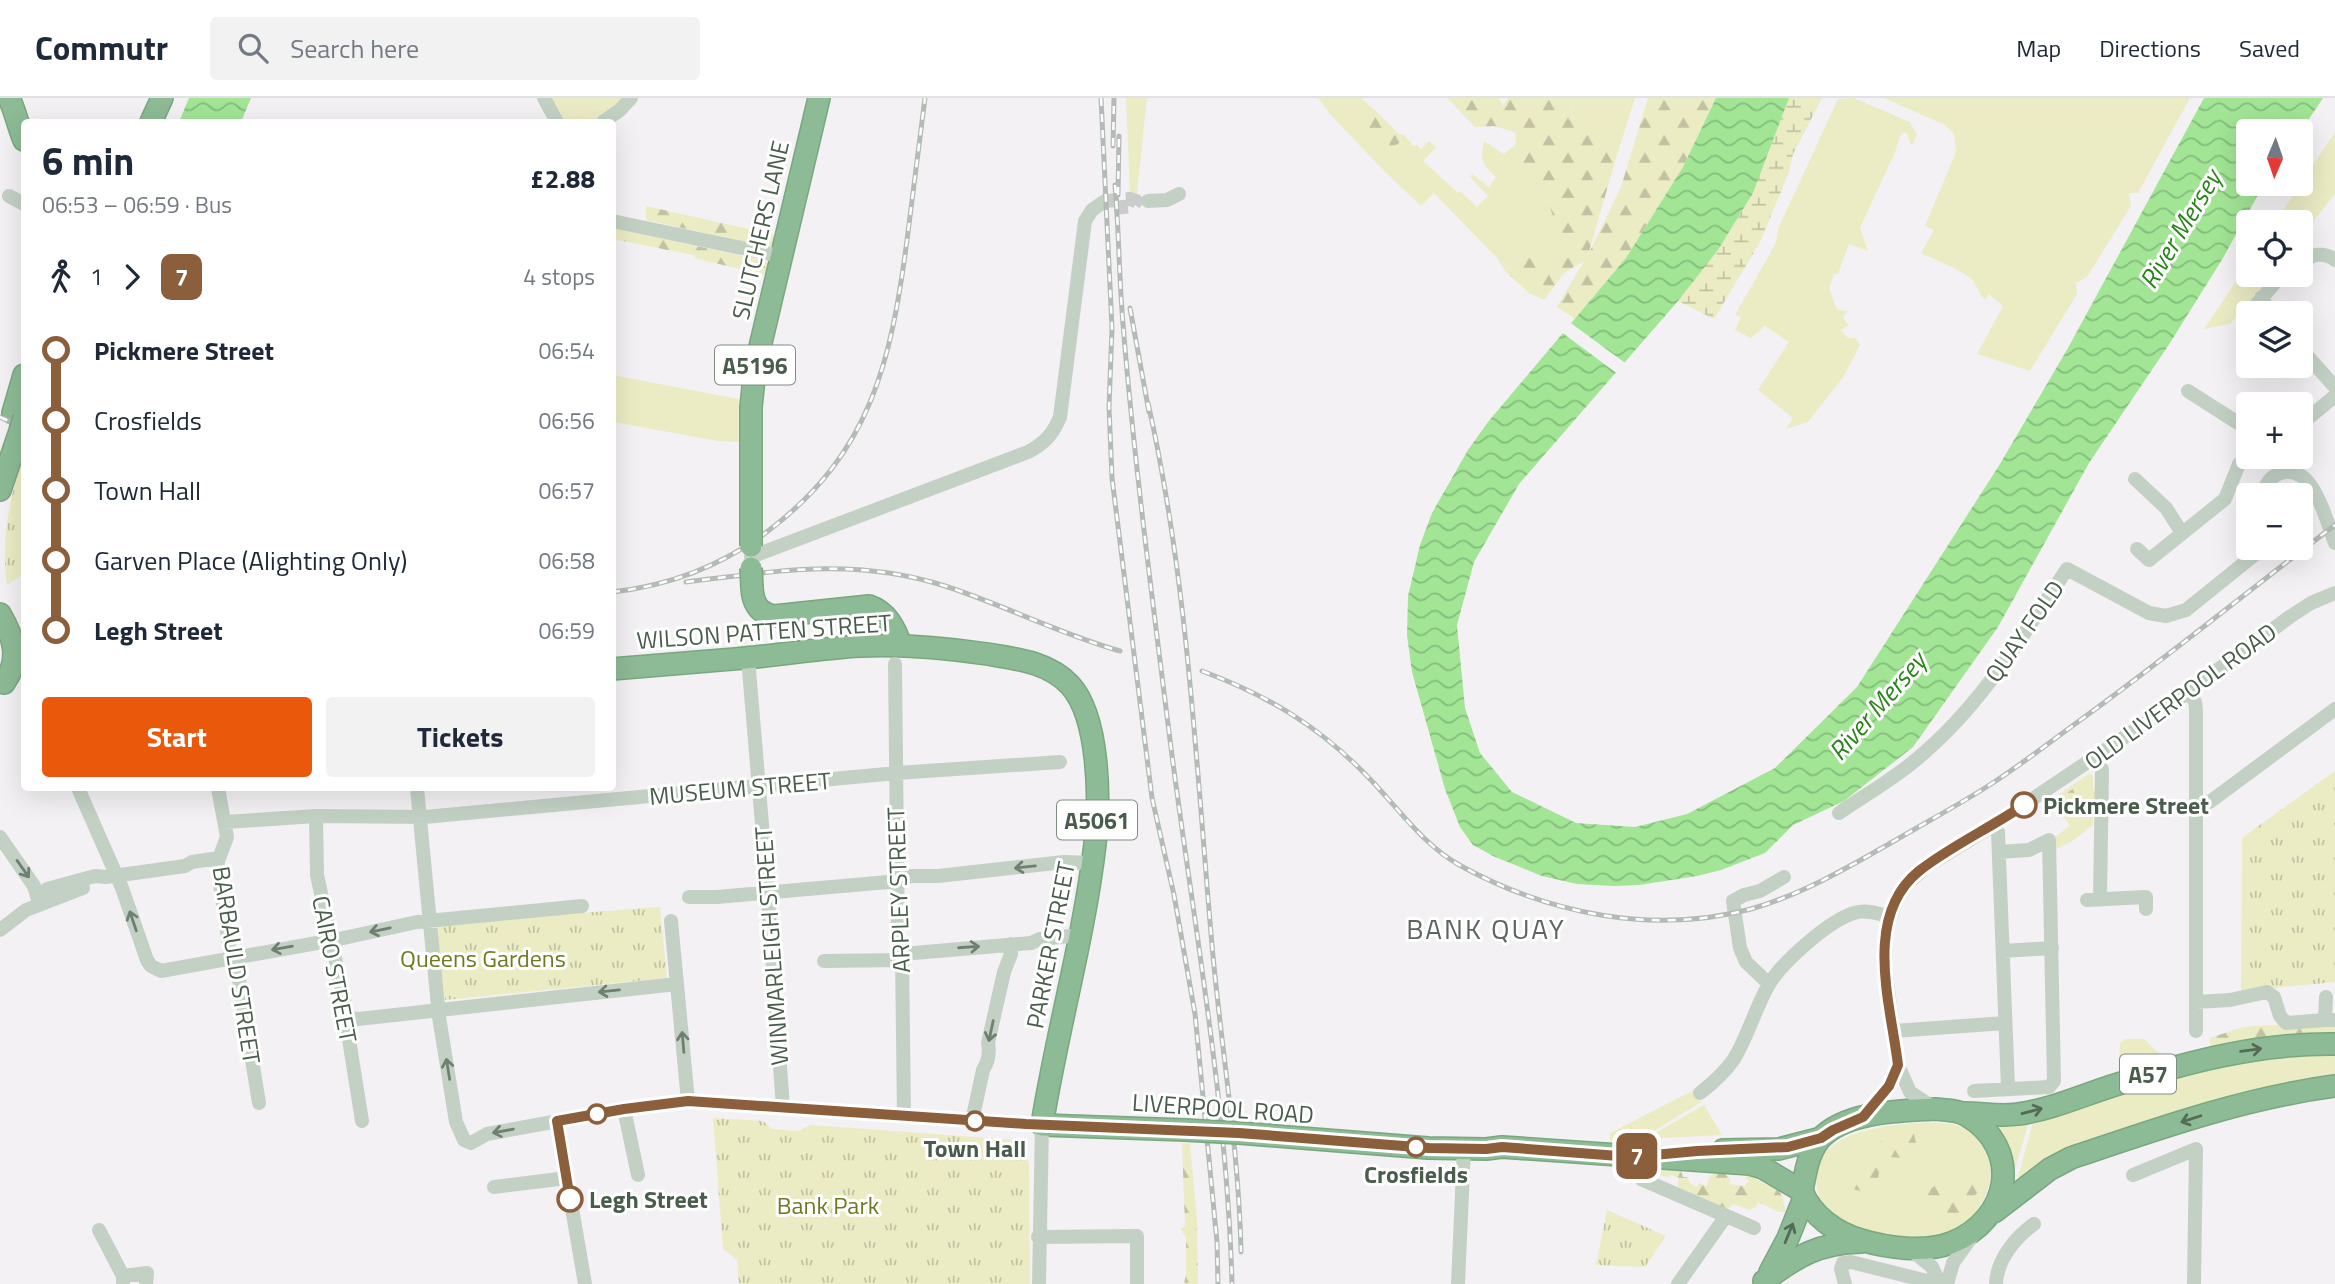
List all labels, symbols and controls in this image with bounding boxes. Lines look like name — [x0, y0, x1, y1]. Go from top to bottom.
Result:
search box — [210, 17, 700, 80]
text: Commutr — [35, 23, 168, 73]
icon: search — [234, 29, 272, 67]
text: Search here — [290, 29, 419, 68]
text: Map — [2016, 30, 2061, 66]
text: Directions — [2099, 30, 2201, 66]
text: Saved — [2239, 30, 2300, 66]
north arrow — [2236, 119, 2314, 196]
map controls — [2236, 119, 2313, 560]
text: 6 min — [42, 132, 134, 190]
street label: SLUTCHERS LANE — [722, 137, 798, 323]
text: £2.88 — [530, 159, 595, 198]
water label: River Mersey — [2129, 159, 2233, 296]
text: 06:53 – 06:59 · Bus — [42, 187, 232, 222]
button: locate — [2236, 210, 2313, 287]
icon: walk — [42, 258, 80, 296]
icon: forward — [113, 258, 151, 296]
text: 1 — [90, 259, 103, 294]
text: 7 — [175, 259, 188, 295]
text: 4 stops — [523, 259, 595, 294]
button: layers — [2236, 301, 2313, 378]
text: Pickmere Street — [94, 331, 274, 370]
text: 06:54 — [538, 333, 595, 368]
road number: A5196 — [715, 346, 795, 384]
button: + — [2236, 392, 2313, 469]
text: Crosfields — [94, 401, 202, 440]
text: 06:56 — [538, 403, 595, 438]
text: Town Hall — [94, 471, 201, 510]
text: 06:57 — [538, 473, 595, 508]
button: − — [2236, 483, 2313, 560]
text: Garven Place (Alighting Only) — [94, 541, 407, 580]
text: 06:58 — [538, 543, 595, 578]
street label: QUAY FOLD — [1976, 572, 2072, 690]
street label: WILSON PATTEN STREET — [635, 604, 893, 658]
text: Legh Street — [94, 611, 223, 650]
text: 06:59 — [538, 613, 595, 648]
street label: OLD LIVERPOOL ROAD — [2076, 614, 2284, 778]
water label: River Mersey — [1819, 641, 1937, 769]
button: Start — [42, 697, 312, 777]
button: Tickets — [326, 697, 595, 777]
street label: MUSEUM STREET — [648, 762, 833, 814]
place label: Pickmere Street — [2043, 787, 2209, 823]
marker: Pickmere Street — [2011, 792, 2037, 818]
road number: A5061 — [1057, 800, 1137, 840]
street label: ARPLEY STREET — [877, 806, 919, 974]
street label: WINMARLEIGH STREET — [745, 825, 797, 1067]
street label: PARKER STREET — [1016, 858, 1084, 1031]
one-way arrow — [15, 859, 30, 878]
one-way arrow — [1014, 861, 1037, 874]
street label: BARBAULD STREET — [204, 864, 270, 1067]
street label: CAIRO STREET — [303, 893, 367, 1046]
district label: BANK QUAY — [1406, 907, 1566, 950]
one-way arrow — [126, 910, 138, 932]
one-way arrow — [369, 924, 392, 938]
park label: Queens Gardens — [400, 940, 566, 976]
one-way arrow — [957, 940, 980, 953]
one-way arrow — [271, 942, 294, 955]
one-way arrow — [598, 985, 621, 998]
one-way arrow — [984, 1019, 998, 1042]
one-way arrow — [676, 1032, 689, 1054]
one-way arrow — [2239, 1044, 2262, 1057]
road number: A57 — [2120, 1054, 2176, 1093]
one-way arrow — [441, 1058, 454, 1081]
street label: LIVERPOOL ROAD — [1131, 1084, 1315, 1132]
one-way arrow — [2021, 1103, 2043, 1116]
unlabelled marker — [587, 1104, 607, 1124]
marker: Town Hall — [965, 1111, 985, 1131]
one-way arrow — [2180, 1114, 2202, 1127]
one-way arrow — [492, 1125, 515, 1138]
place label: Town Hall — [924, 1130, 1026, 1166]
line badge: 7 — [1614, 1133, 1660, 1179]
marker: Crosfields — [1406, 1137, 1426, 1157]
text: 7 — [1630, 1138, 1644, 1174]
place label: Crosfields — [1364, 1156, 1468, 1192]
place label: Legh Street — [589, 1181, 708, 1217]
marker: Legh Street — [557, 1186, 583, 1212]
park label: Bank Park — [777, 1187, 880, 1223]
one-way arrow — [1784, 1223, 1797, 1244]

